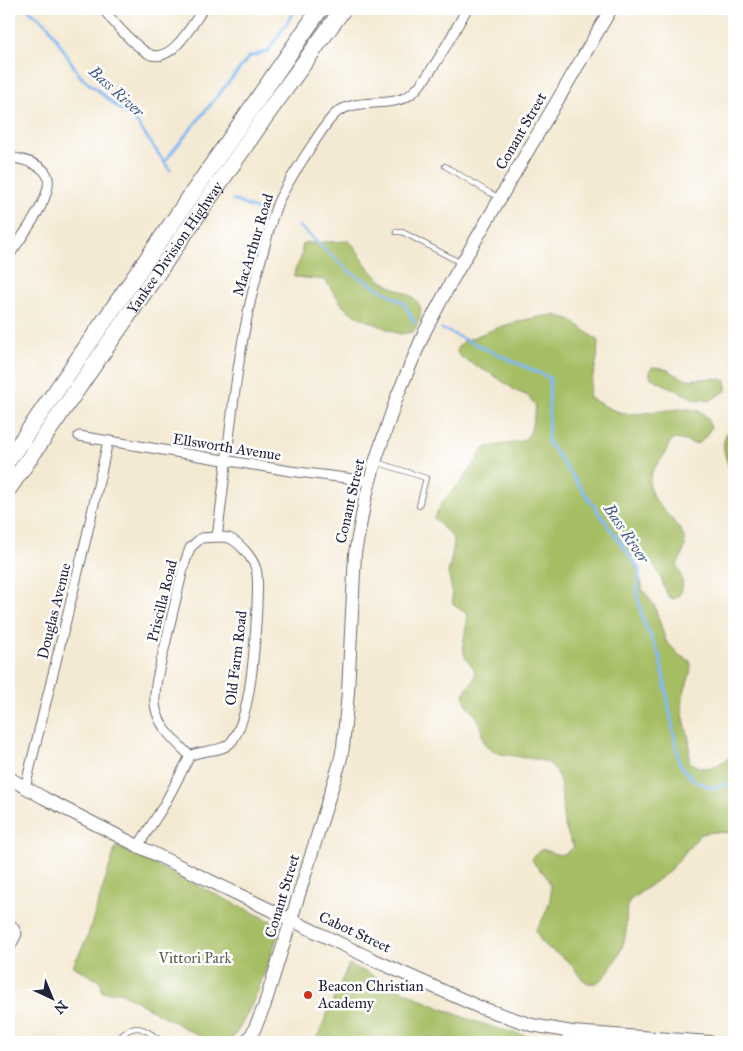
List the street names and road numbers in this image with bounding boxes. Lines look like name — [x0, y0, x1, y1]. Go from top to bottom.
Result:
street label: Conant Street — [492, 89, 551, 173]
street label: Yankee Division Highway — [123, 177, 227, 317]
street label: MacArthur Road — [229, 191, 277, 298]
street label: Ellsworth Avenue — [172, 430, 282, 464]
street label: Conant Street — [332, 456, 369, 545]
street label: Priscilla Road — [143, 558, 181, 644]
street label: Douglas Avenue — [33, 561, 75, 661]
street label: Old Farm Road — [221, 609, 251, 706]
street label: Conant Street — [261, 851, 303, 940]
street label: Cabot Street — [316, 908, 394, 957]

